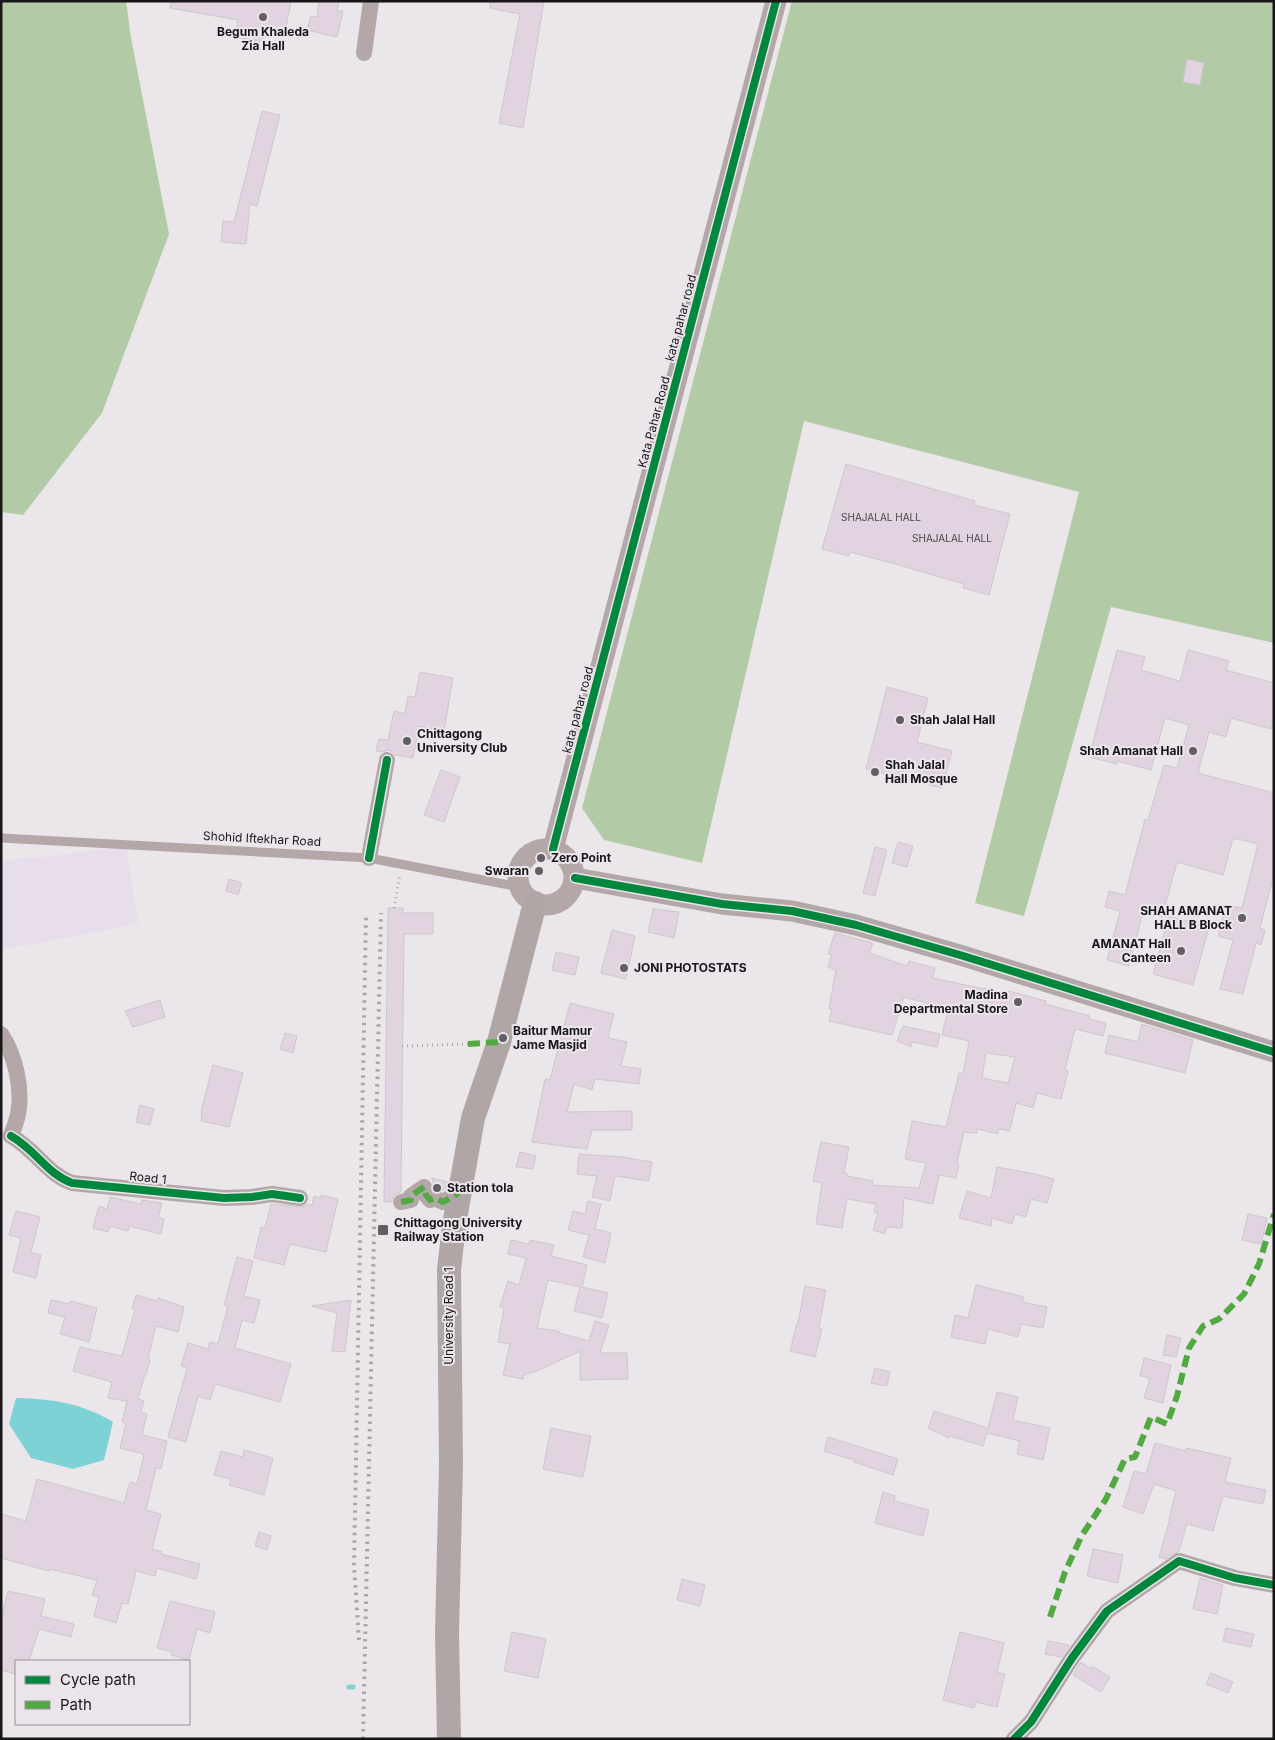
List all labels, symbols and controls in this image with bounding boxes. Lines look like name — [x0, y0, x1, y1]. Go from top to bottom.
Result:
marker: Begum Khaleda Zia Hall — [257, 11, 269, 23]
place label: Begum Khaleda Zia Hall — [217, 24, 309, 53]
street label: kata pahar road — [662, 273, 699, 363]
street label: Kata Pahar Road — [634, 375, 673, 469]
house number: SHAJALAL HALL — [841, 511, 921, 523]
house number: SHAJALAL HALL — [912, 532, 992, 544]
street label: kata pahar road — [559, 665, 596, 755]
place label: Shah Jalal Hall — [910, 712, 995, 727]
marker: Shah Jalal Hall — [894, 714, 906, 726]
place label: Chittagong University Club — [417, 726, 508, 755]
marker: Chittagong University Club — [401, 735, 413, 747]
place label: Shah Amanat Hall — [1079, 743, 1183, 758]
marker: Shah Amanat Hall — [1187, 745, 1199, 757]
place label: Shah Jalal Hall Mosque — [885, 757, 958, 786]
marker: Shah Jalal Hall Mosque — [869, 766, 881, 778]
street label: Shohid Iftekhar Road — [203, 828, 321, 849]
place label: Zero Point — [551, 850, 612, 865]
marker: Zero Point — [535, 852, 547, 864]
place label: Swaran — [485, 863, 529, 878]
marker: Swaran — [533, 865, 545, 877]
place label: SHAH AMANAT HALL B Block — [1140, 903, 1232, 932]
marker: SHAH AMANAT HALL B Block — [1236, 912, 1248, 924]
place label: AMANAT Hall Canteen — [1092, 936, 1171, 965]
marker: AMANAT Hall Canteen — [1175, 945, 1187, 957]
place label: JONI PHOTOSTATS — [634, 960, 747, 975]
marker: JONI PHOTOSTATS — [618, 962, 630, 974]
place label: Madina Departmental Store — [894, 987, 1008, 1016]
marker: Madina Departmental Store — [1012, 996, 1024, 1008]
place label: Baitur Mamur Jame Masjid — [513, 1023, 592, 1052]
marker: Baitur Mamur Jame Masjid — [497, 1032, 509, 1044]
street label: Road 1 — [129, 1168, 167, 1187]
place label: Station tola — [447, 1180, 513, 1195]
marker: Station tola — [431, 1182, 443, 1194]
place label: Chittagong University Railway Station — [394, 1215, 523, 1244]
marker: Chittagong University Railway Station — [376, 1223, 390, 1237]
street label: University Road 1 — [441, 1267, 456, 1365]
legend — [15, 1660, 190, 1725]
text: Cycle path — [60, 1670, 136, 1689]
text: Path — [60, 1695, 92, 1714]

